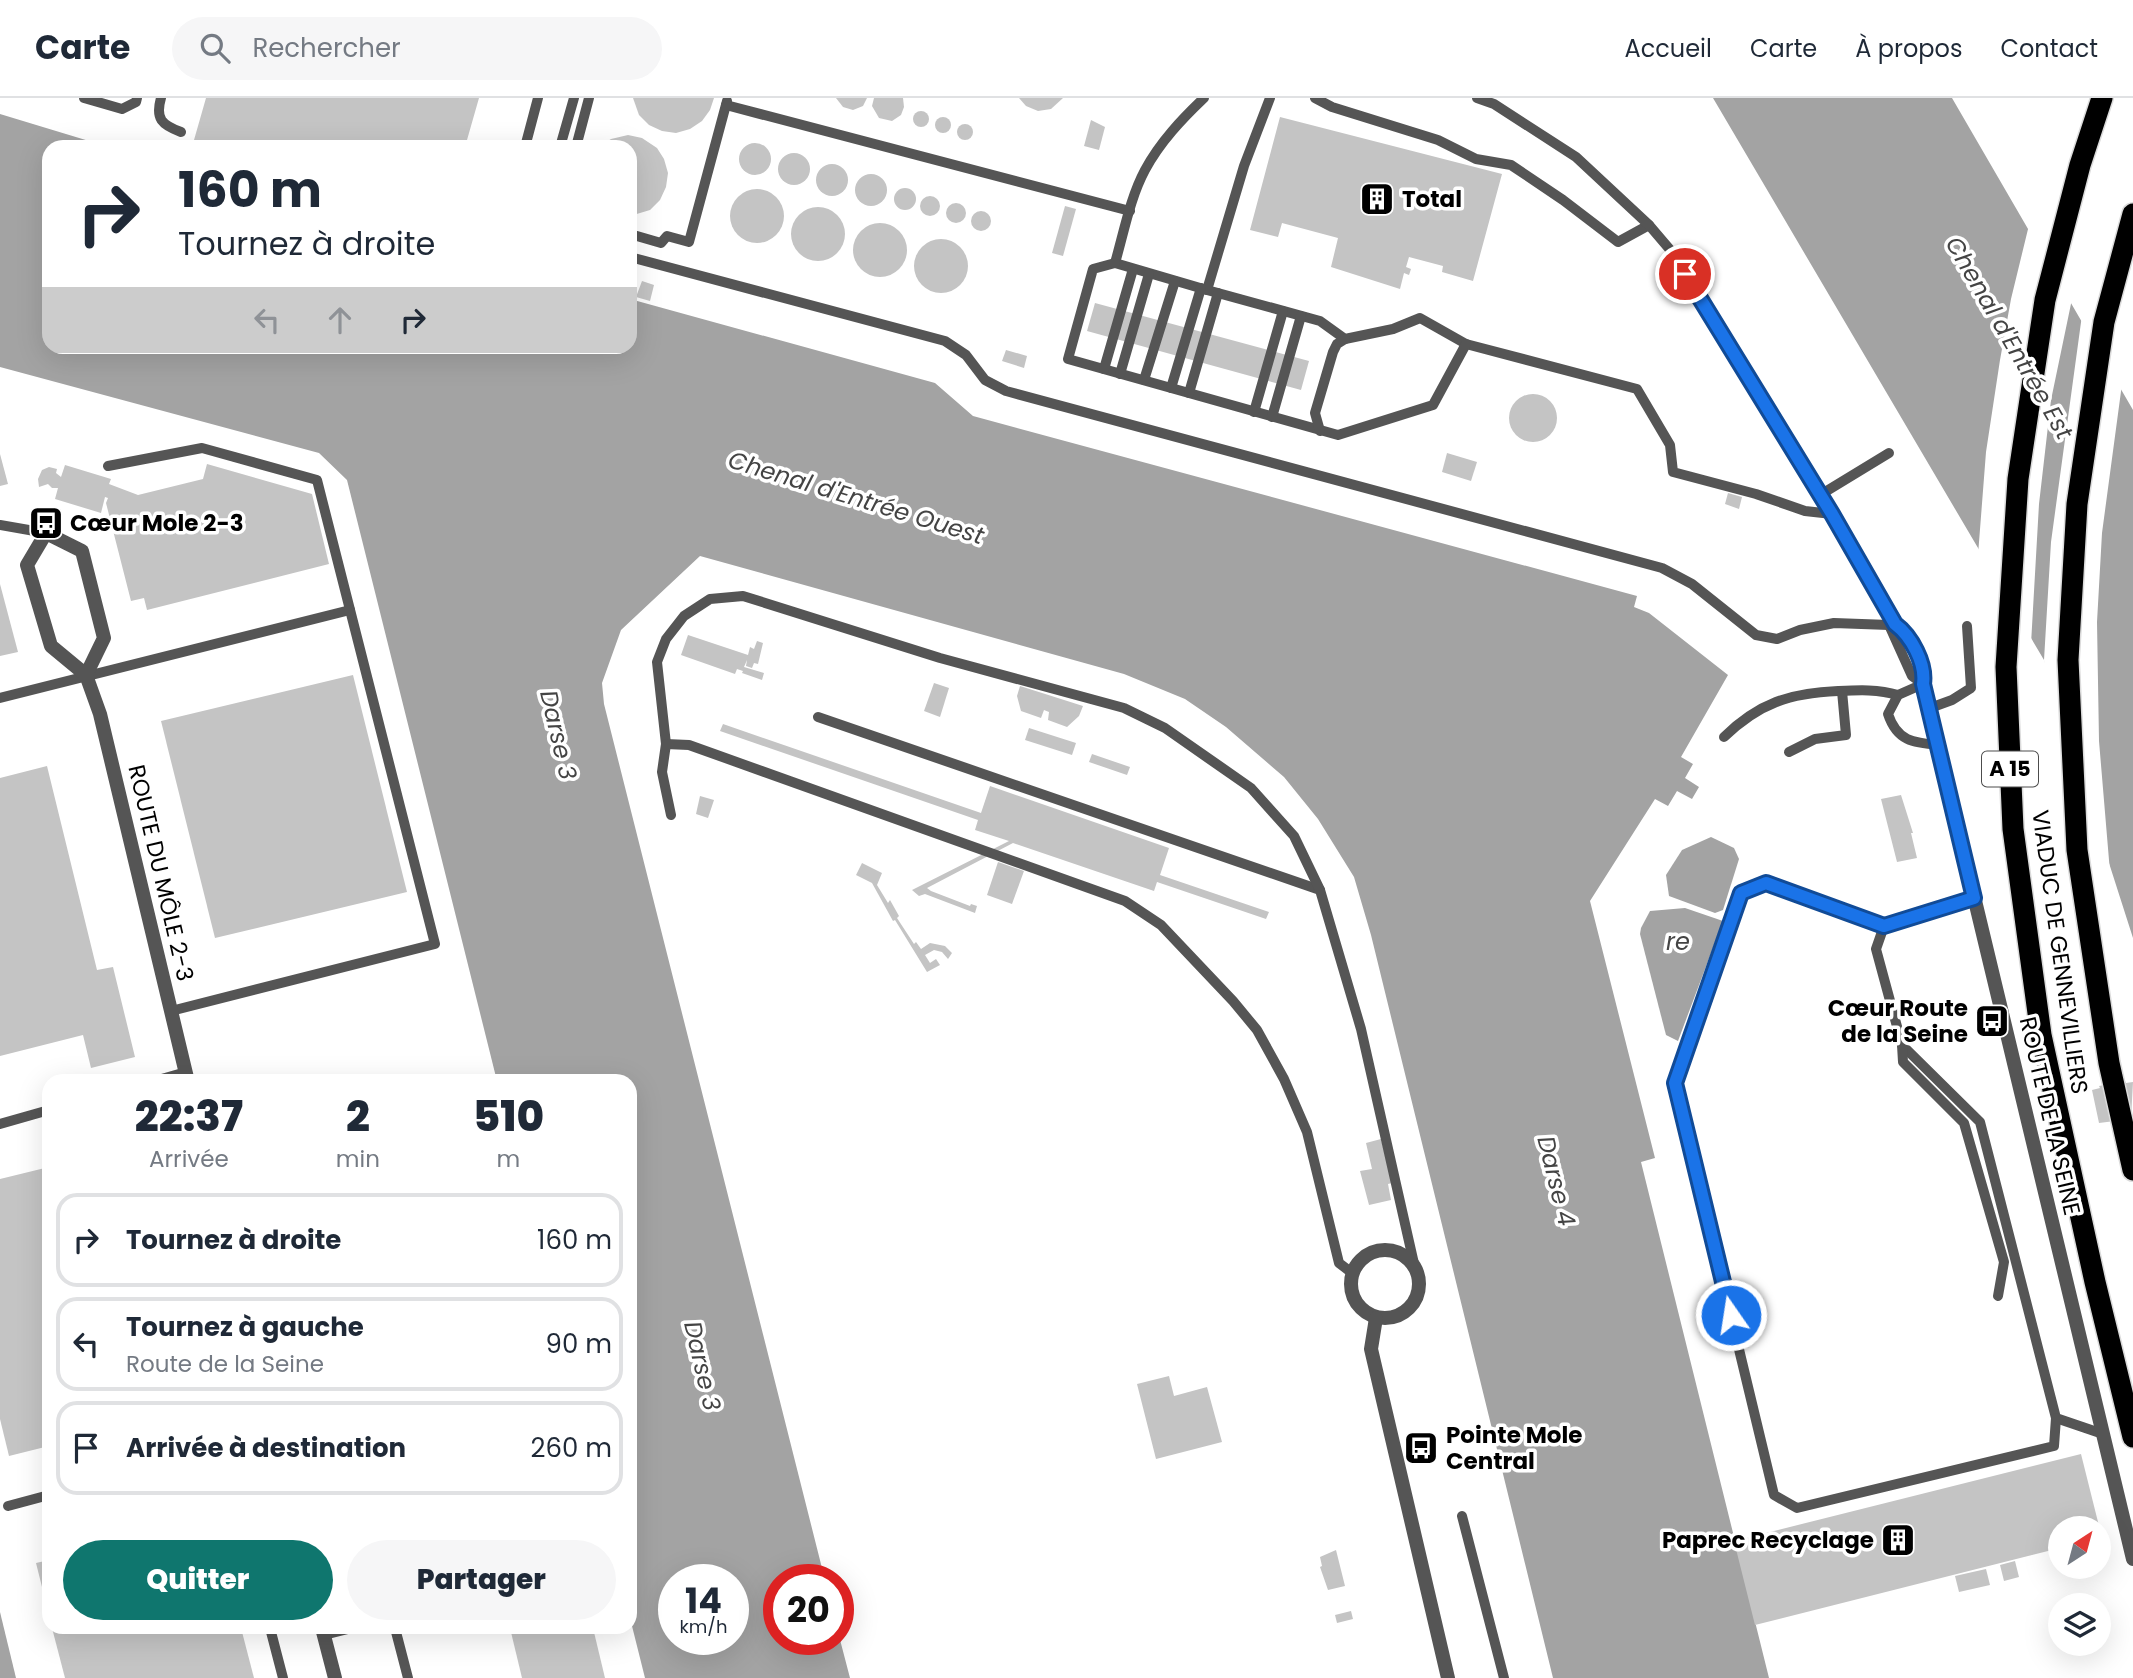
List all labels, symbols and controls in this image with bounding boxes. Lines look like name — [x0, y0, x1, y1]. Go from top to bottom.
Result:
search box — [172, 17, 662, 80]
text: Carte — [35, 24, 130, 71]
icon: search — [196, 29, 234, 67]
text: Rechercher — [252, 30, 401, 66]
text: Accueil — [1625, 32, 1712, 65]
text: Carte — [1750, 32, 1817, 65]
text: À propos — [1855, 32, 1962, 65]
text: Contact — [2000, 32, 2098, 65]
text: 160 m — [178, 156, 322, 224]
icon: right — [63, 168, 154, 259]
building icon: Total — [1358, 180, 1396, 218]
place label: Total — [1402, 183, 1462, 215]
text: Tournez à droite — [178, 221, 435, 266]
water label: Chenal d'Entrée Est — [1938, 230, 2082, 446]
pin — [1655, 244, 1715, 304]
icon: arrive — [1666, 255, 1704, 293]
icon: left — [248, 301, 286, 339]
icon: ahead — [321, 301, 359, 339]
icon: right — [394, 301, 432, 339]
water label: Chenal d'Entrée Ouest — [724, 443, 989, 553]
bus stop icon: Cœur Mole 2-3 — [27, 504, 65, 542]
place label: Cœur Mole 2-3 — [70, 507, 244, 539]
water label: Darse 3 — [532, 687, 585, 783]
road number: A 15 — [1982, 752, 2038, 786]
street label: ROUTE DU MÔLE 2-3 — [121, 762, 201, 984]
street label: VIADUC DE GENNEVILLIERS — [2024, 808, 2096, 1096]
water label: re — [1666, 925, 1690, 958]
place label: Cœur Route de la Seine — [1828, 992, 1968, 1050]
bus stop icon: Cœur Route de la Seine — [1973, 1002, 2011, 1040]
street label: ROUTE DE LA SEINE — [2012, 1014, 2088, 1218]
text: 22:37 — [135, 1087, 243, 1146]
text: 2 — [346, 1087, 370, 1146]
text: 510 — [473, 1087, 544, 1146]
water label: Darse 4 — [1529, 1132, 1584, 1229]
text: Arrivée — [149, 1143, 229, 1175]
text: min — [336, 1143, 380, 1175]
text: m — [497, 1143, 520, 1175]
icon: right — [67, 1221, 105, 1259]
text: Tournez à droite — [126, 1222, 341, 1258]
text: 160 m — [537, 1222, 612, 1258]
position arrow — [1694, 1278, 1768, 1352]
text: Tournez à gauche — [126, 1309, 364, 1345]
water label: Darse 3 — [676, 1318, 729, 1414]
icon: left — [67, 1325, 105, 1363]
text: 90 m — [546, 1326, 612, 1362]
text: Route de la Seine — [126, 1348, 324, 1380]
place label: Pointe Mole Central — [1446, 1419, 1582, 1477]
icon: arrive — [67, 1429, 105, 1467]
bus stop icon: Pointe Mole Central — [1402, 1429, 1440, 1467]
text: Arrivée à destination — [126, 1430, 406, 1466]
text: 260 m — [530, 1430, 612, 1466]
north arrow — [2048, 1516, 2110, 1578]
map controls — [2048, 1516, 2111, 1656]
building icon: Paprec Recyclage — [1879, 1521, 1917, 1559]
place label: Paprec Recyclage — [1662, 1524, 1874, 1556]
button: Quitter — [63, 1540, 333, 1620]
button: Partager — [347, 1540, 616, 1620]
speed limit sign: 20 — [763, 1564, 854, 1655]
text: 14 — [685, 1576, 722, 1625]
button: layers — [2048, 1593, 2111, 1656]
text: km/h — [680, 1614, 727, 1639]

